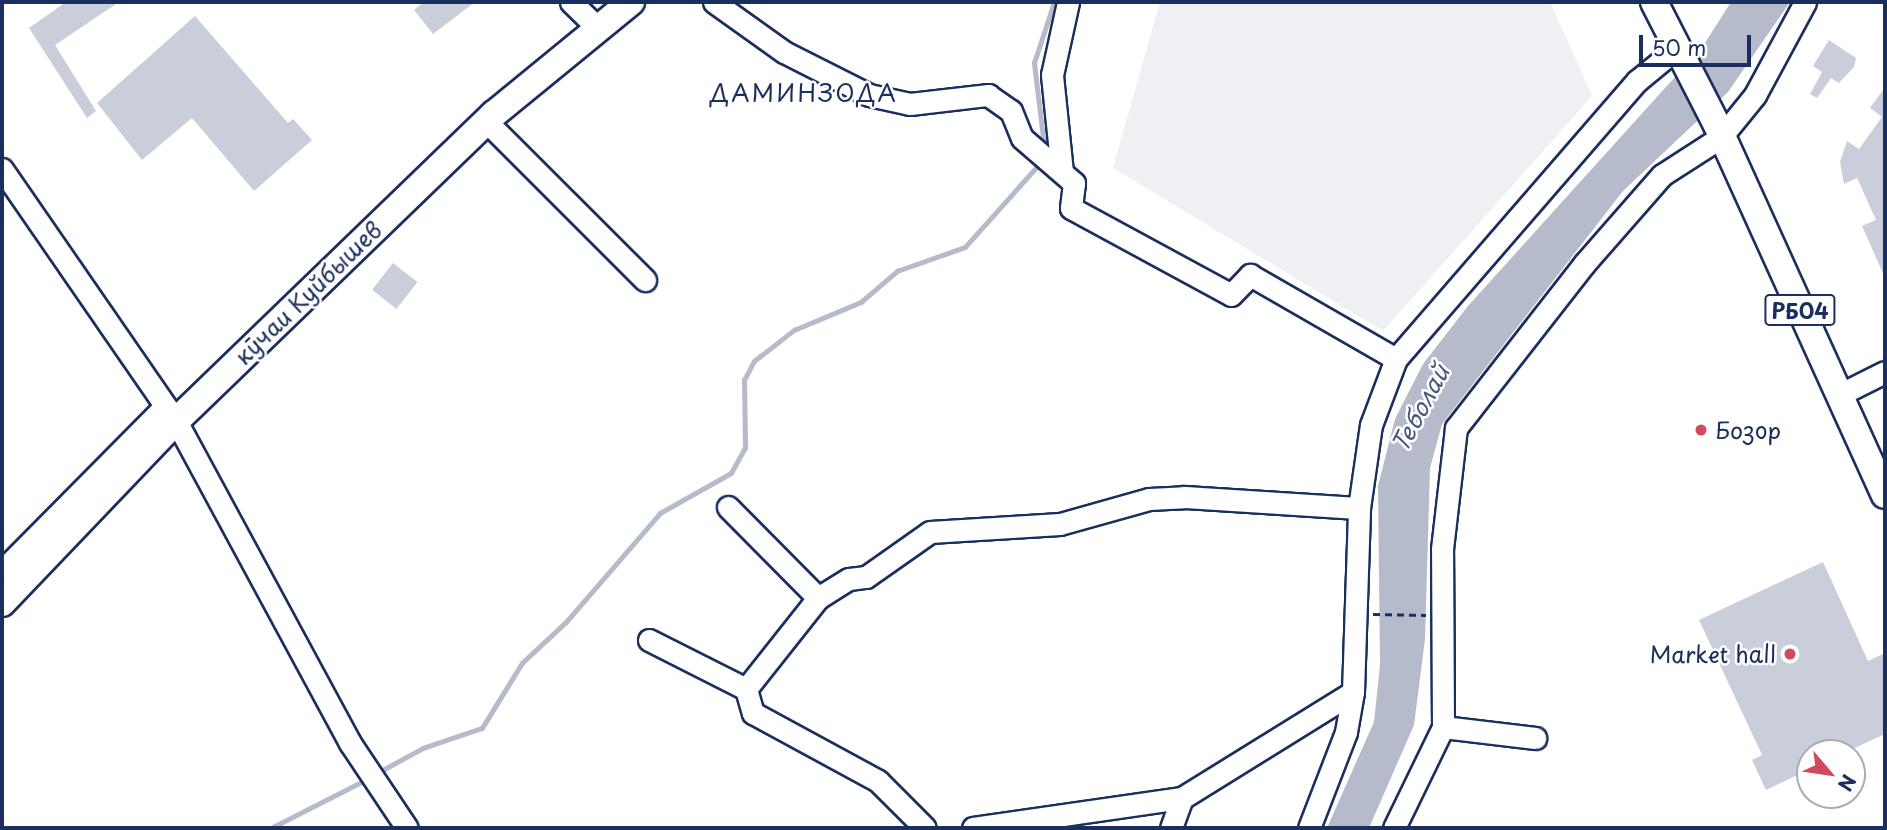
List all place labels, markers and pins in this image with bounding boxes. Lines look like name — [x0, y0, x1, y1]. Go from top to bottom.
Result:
place label: Бозор — [1715, 416, 1781, 444]
marker: Бозор — [1693, 422, 1709, 438]
place label: Market hall — [1647, 640, 1776, 668]
marker: Market hall — [1782, 646, 1798, 662]

